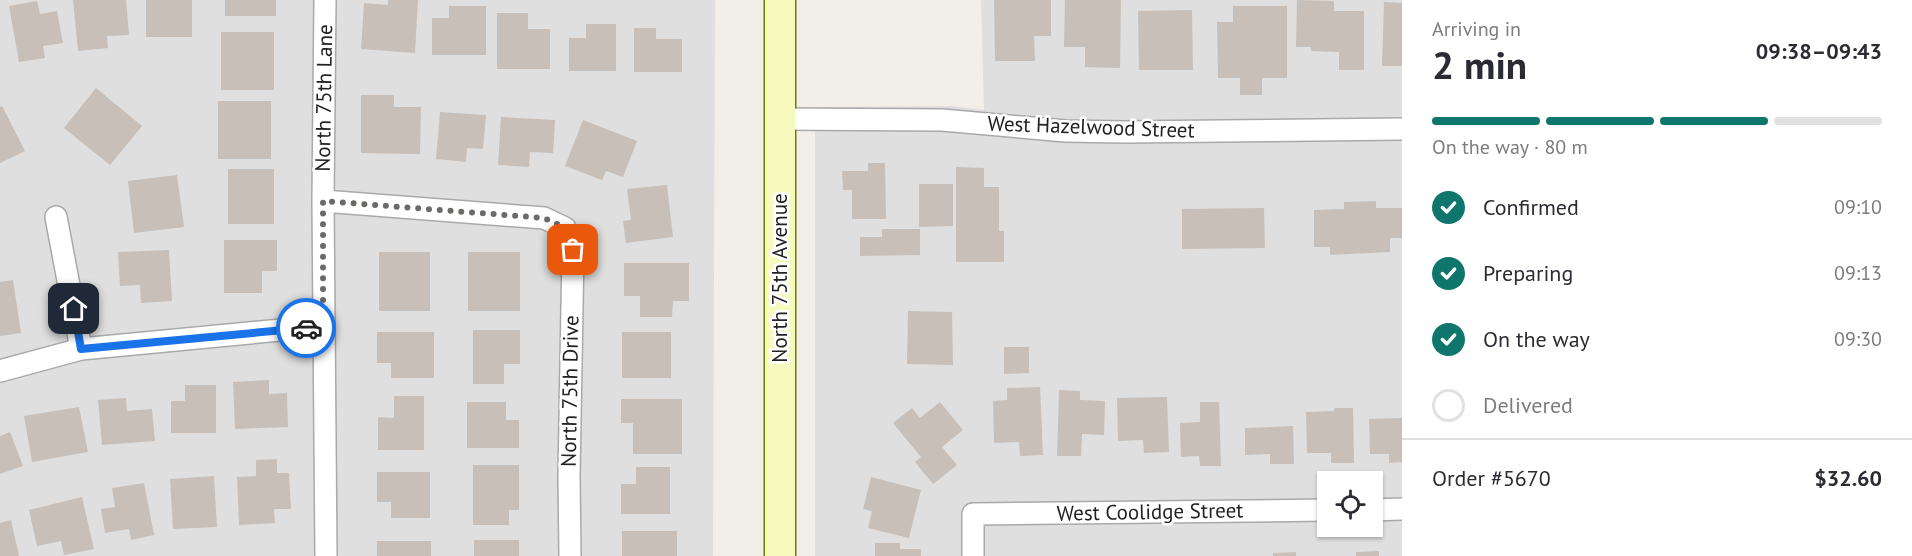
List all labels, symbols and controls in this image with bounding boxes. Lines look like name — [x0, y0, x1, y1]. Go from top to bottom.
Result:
text: Arriving in — [1432, 16, 1521, 42]
street label: North 75th Lane — [309, 24, 338, 172]
text: 09:38–09:43 — [1756, 37, 1882, 65]
text: 2 min — [1432, 39, 1527, 90]
street label: West Hazelwood Street — [987, 109, 1195, 144]
text: On the way · 80 m — [1432, 134, 1588, 160]
icon: check — [1432, 191, 1465, 224]
street label: North 75th Avenue — [766, 193, 793, 363]
text: Confirmed — [1483, 193, 1579, 221]
text: 09:10 — [1834, 194, 1882, 220]
pin — [547, 224, 598, 275]
icon: bag — [556, 233, 589, 266]
icon: check — [1432, 257, 1465, 290]
text: Preparing — [1483, 259, 1573, 287]
text: 09:13 — [1834, 260, 1882, 286]
pin — [48, 283, 99, 334]
icon: home — [57, 292, 90, 325]
courier — [276, 298, 336, 358]
icon: car — [290, 312, 323, 345]
street label: North 75th Drive — [555, 315, 584, 467]
icon: check — [1432, 323, 1465, 356]
text: On the way — [1483, 325, 1590, 353]
text: 09:30 — [1834, 326, 1882, 352]
text: Delivered — [1483, 391, 1573, 419]
text: Order #5670 — [1432, 464, 1551, 492]
text: $32.60 — [1814, 464, 1882, 492]
map controls — [1317, 471, 1383, 537]
button: locate — [1317, 471, 1383, 537]
street label: West Coolidge Street — [1056, 496, 1244, 527]

